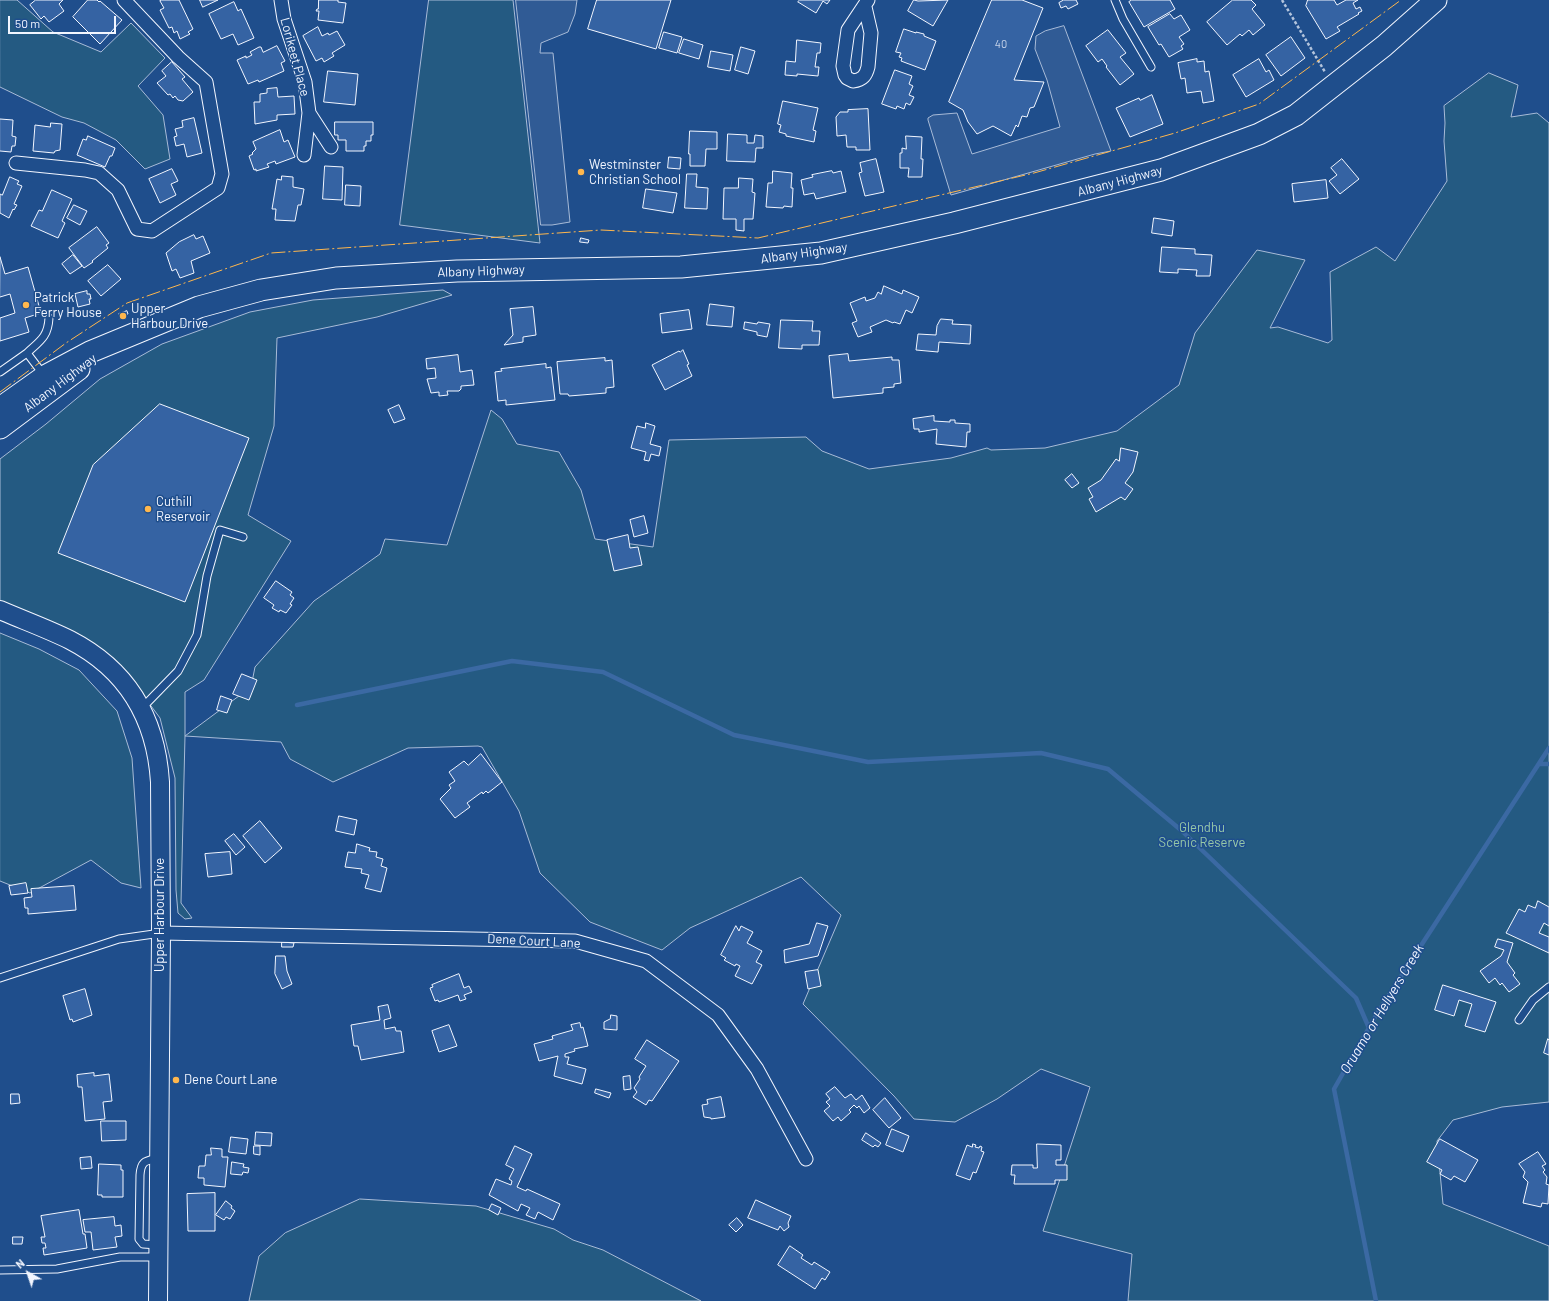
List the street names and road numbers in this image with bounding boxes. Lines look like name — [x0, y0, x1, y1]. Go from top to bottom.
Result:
street label: Lorikeet Place — [277, 16, 313, 98]
street label: Albany Highway — [1076, 162, 1164, 200]
street label: Albany Highway — [760, 239, 848, 267]
street label: Albany Highway — [437, 262, 525, 280]
street label: Albany Highway — [20, 350, 100, 416]
street label: Upper Harbour Drive — [152, 858, 168, 972]
street label: Dene Court Lane — [487, 931, 581, 951]

